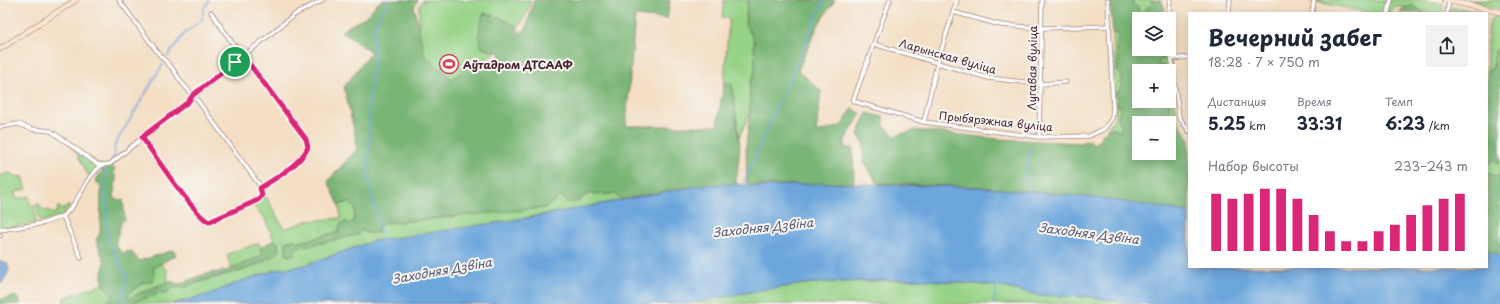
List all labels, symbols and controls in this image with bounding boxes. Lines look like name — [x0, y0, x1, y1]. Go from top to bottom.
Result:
map controls — [1132, 12, 1176, 160]
button: layers — [1132, 12, 1176, 56]
text: Вечерний забег — [1208, 20, 1382, 53]
street label: Лугавая вуліца — [1023, 25, 1041, 110]
button: share — [1426, 25, 1468, 67]
street label: Ларынская вуліца — [897, 34, 999, 78]
pin — [218, 45, 252, 79]
icon: arrive — [224, 51, 246, 73]
text: 18:28 · 7 × 750 m — [1208, 52, 1320, 71]
sports icon: Аўтадром ДТСААФ — [438, 53, 460, 75]
place label: Аўтадром ДТСААФ — [463, 56, 573, 73]
button: + — [1132, 64, 1176, 108]
text: Дистанция — [1208, 93, 1266, 110]
text: Время — [1297, 93, 1332, 110]
text: Темп — [1385, 93, 1413, 110]
street label: Прыбярэжная вуліца — [938, 107, 1054, 135]
text: 5.25 — [1208, 110, 1246, 136]
text: 33:31 — [1297, 110, 1342, 136]
text: 6:23 — [1385, 110, 1425, 136]
button: − — [1132, 116, 1176, 160]
text: km — [1246, 117, 1266, 134]
text: /km — [1425, 117, 1450, 134]
text: Набор высоты — [1208, 156, 1299, 175]
text: 233–243 m — [1394, 156, 1468, 175]
water label: Заходняя Дзвіна — [712, 213, 815, 241]
water label: Заходняя Дзвіна — [1038, 218, 1141, 248]
water label: Заходняя Дзвіна — [391, 252, 494, 288]

